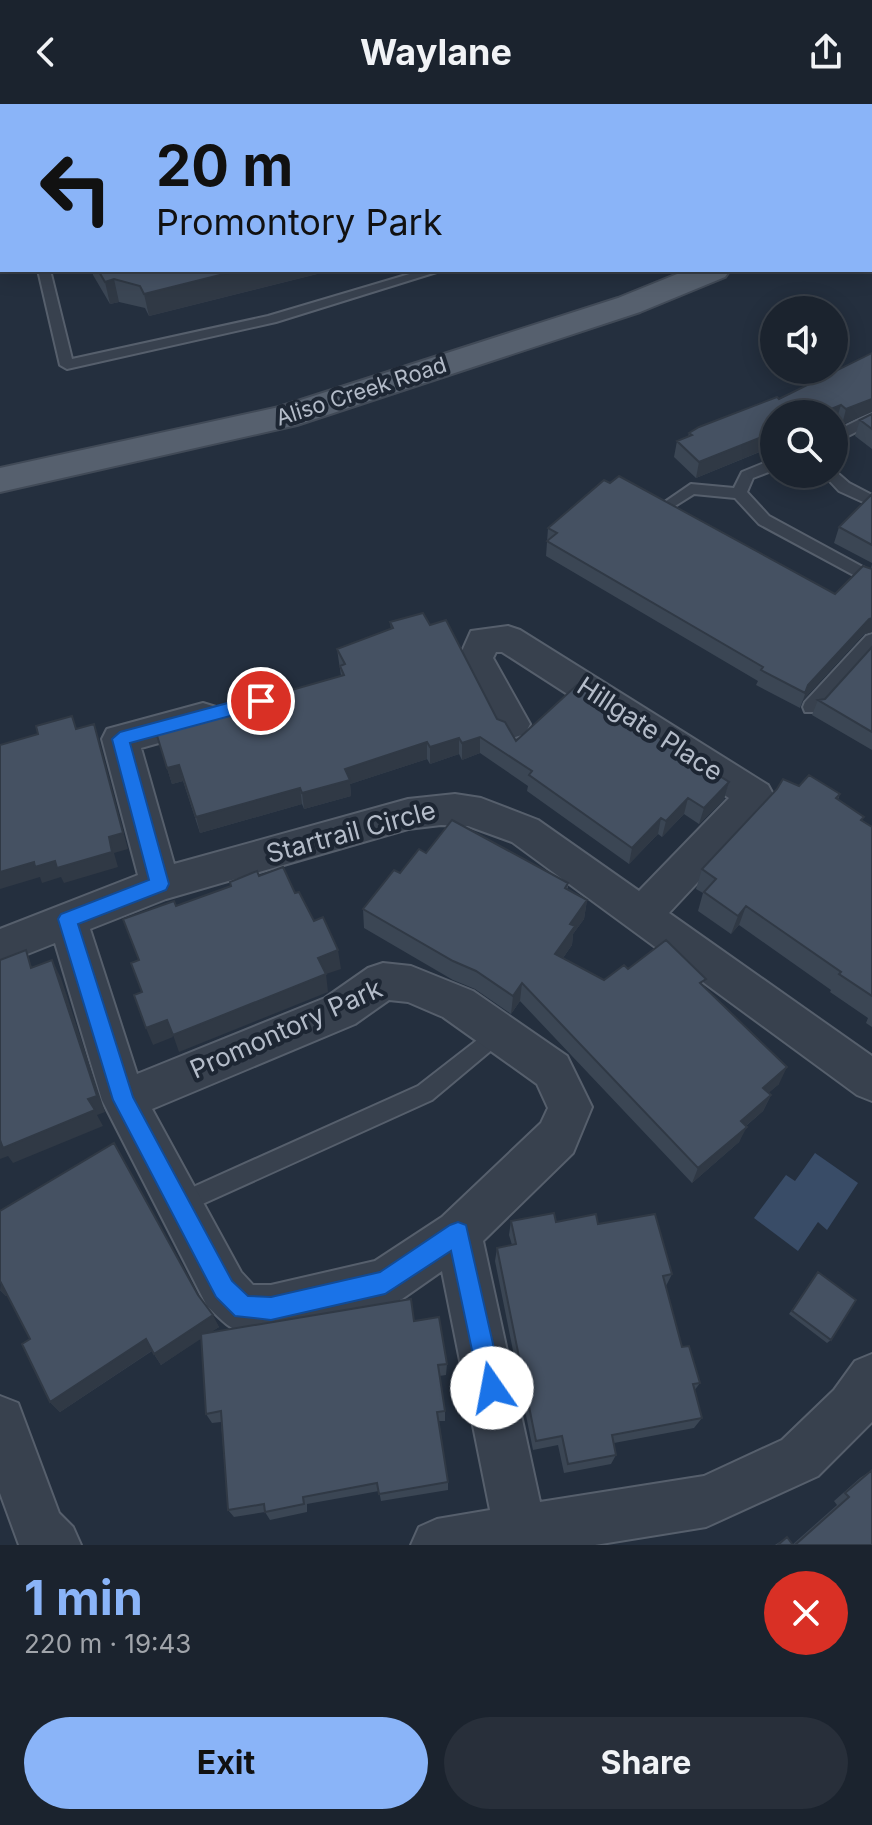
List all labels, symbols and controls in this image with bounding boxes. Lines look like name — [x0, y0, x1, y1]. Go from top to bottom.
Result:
icon: back — [24, 30, 68, 74]
text: Waylane — [360, 30, 512, 74]
icon: share — [804, 30, 848, 74]
text: 20 m — [156, 132, 293, 200]
icon: left — [24, 136, 128, 240]
text: Promontory Park — [156, 200, 443, 244]
map controls — [760, 296, 848, 488]
button: sound — [760, 296, 848, 384]
street label: Aliso Creek Road — [272, 351, 450, 431]
button: search — [760, 400, 848, 488]
pin — [227, 667, 295, 735]
street label: Hillgate Place — [572, 670, 729, 787]
icon: arrive — [239, 679, 283, 723]
street label: Startrail Circle — [263, 794, 439, 869]
street label: Promontory Park — [185, 972, 387, 1085]
position arrow — [450, 1346, 534, 1430]
text: 1 min — [24, 1568, 143, 1627]
button: close — [764, 1571, 848, 1655]
text: 220 m · 19:43 — [24, 1628, 191, 1659]
button: Exit — [24, 1717, 428, 1809]
button: Share — [444, 1717, 848, 1809]

